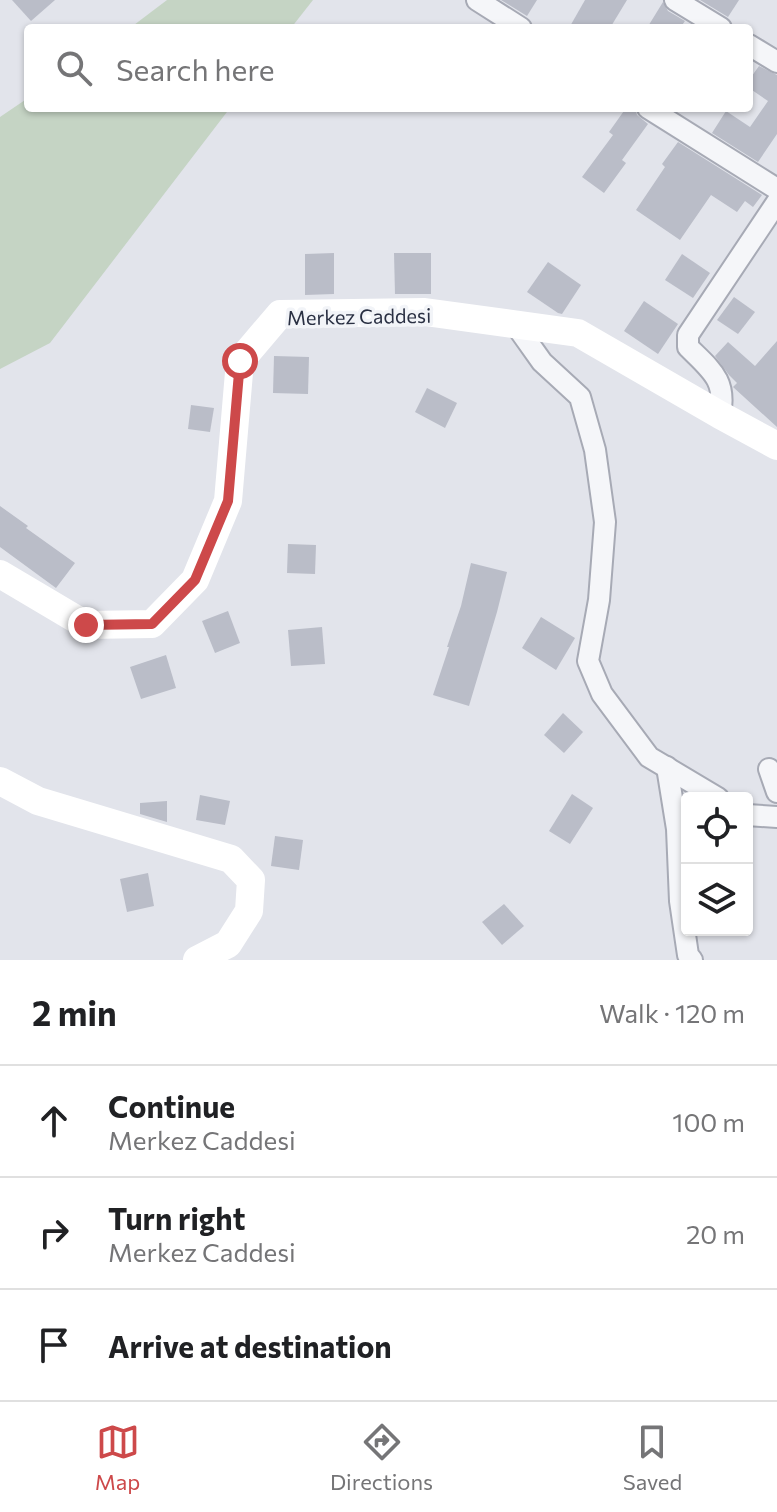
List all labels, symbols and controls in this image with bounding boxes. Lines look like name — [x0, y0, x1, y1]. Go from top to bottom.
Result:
search box — [24, 24, 753, 112]
icon: search — [52, 46, 96, 90]
text: Search here — [116, 50, 275, 87]
street label: Merkez Caddesi — [287, 303, 431, 329]
route start — [222, 343, 258, 379]
route end — [68, 607, 104, 643]
map controls — [681, 792, 753, 936]
button: locate — [681, 792, 753, 864]
button: layers — [681, 864, 753, 936]
text: 2 min — [32, 991, 117, 1033]
text: Walk · 120 m — [599, 997, 745, 1028]
text: Continue — [108, 1087, 235, 1124]
icon: ahead — [32, 1099, 76, 1143]
text: 100 m — [672, 1106, 745, 1137]
text: Merkez Caddesi — [108, 1124, 296, 1155]
text: Turn right — [108, 1199, 245, 1236]
icon: right — [32, 1211, 76, 1255]
text: 20 m — [686, 1218, 745, 1249]
text: Merkez Caddesi — [108, 1236, 296, 1267]
icon: arrive — [32, 1323, 76, 1367]
text: Arrive at destination — [108, 1327, 392, 1364]
tab: Map — [95, 1420, 140, 1495]
tab: Directions — [330, 1420, 433, 1495]
tab: Saved — [623, 1420, 682, 1495]

